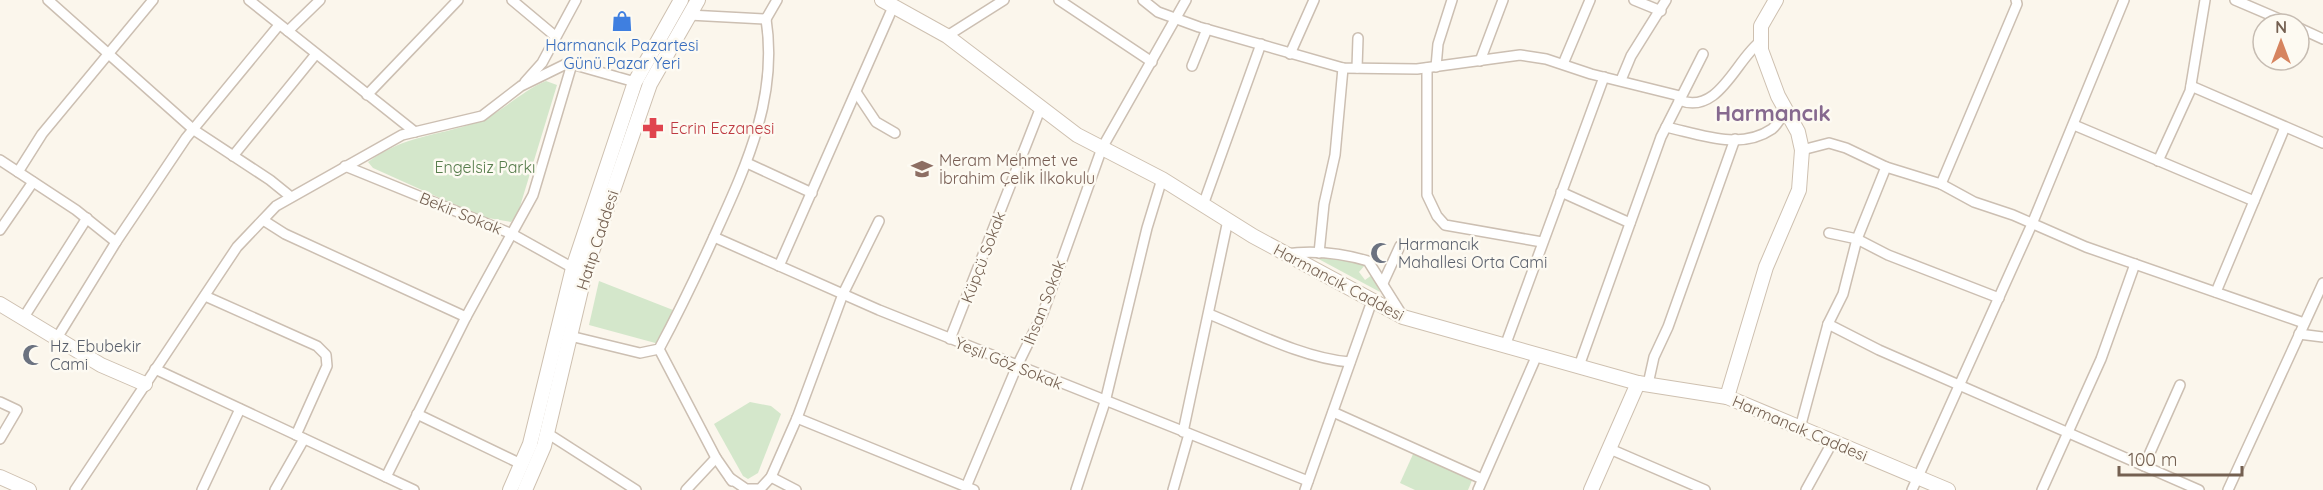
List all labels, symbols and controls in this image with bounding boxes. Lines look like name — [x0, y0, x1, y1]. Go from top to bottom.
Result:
shop icon: Harmancık Pazartesi Günü Pazar Yeri — [610, 9, 634, 33]
north arrow — [2251, 12, 2311, 72]
text: N — [2275, 17, 2287, 37]
place label: Harmancık Pazartesi Günü Pazar Yeri — [545, 35, 699, 73]
district label: Harmancık — [1715, 99, 1831, 127]
pharmacy icon: Ecrin Eczanesi — [641, 116, 665, 140]
place label: Ecrin Eczanesi — [670, 118, 774, 138]
place label: Meram Mehmet ve İbrahim Çelik İlkokulu — [939, 150, 1095, 188]
park label: Engelsiz Parkı — [435, 157, 535, 177]
school or university icon: Meram Mehmet ve İbrahim Çelik İlkokulu — [910, 157, 934, 181]
street label: Bekir Sokak — [417, 187, 505, 239]
street label: Hatıp Caddesi — [571, 188, 623, 292]
street label: Küpçü Sokak — [956, 208, 1010, 306]
place label: Harmancık Mahallesi Orta Cami — [1398, 234, 1547, 272]
street label: Harmancık Caddesi — [1270, 239, 1408, 325]
mosque icon: Harmancık Mahallesi Orta Cami — [1369, 241, 1393, 265]
street label: İhsan Sokak — [1019, 257, 1069, 347]
street label: Yeşil Göz Sokak — [952, 332, 1066, 394]
place label: Hz. Ebubekir Cami — [50, 336, 141, 374]
mosque icon: Hz. Ebubekir Cami — [21, 343, 45, 367]
street label: Harmancık Caddesi — [1729, 390, 1871, 466]
scale bar — [2119, 439, 2242, 477]
text: 100 m — [2128, 448, 2177, 471]

